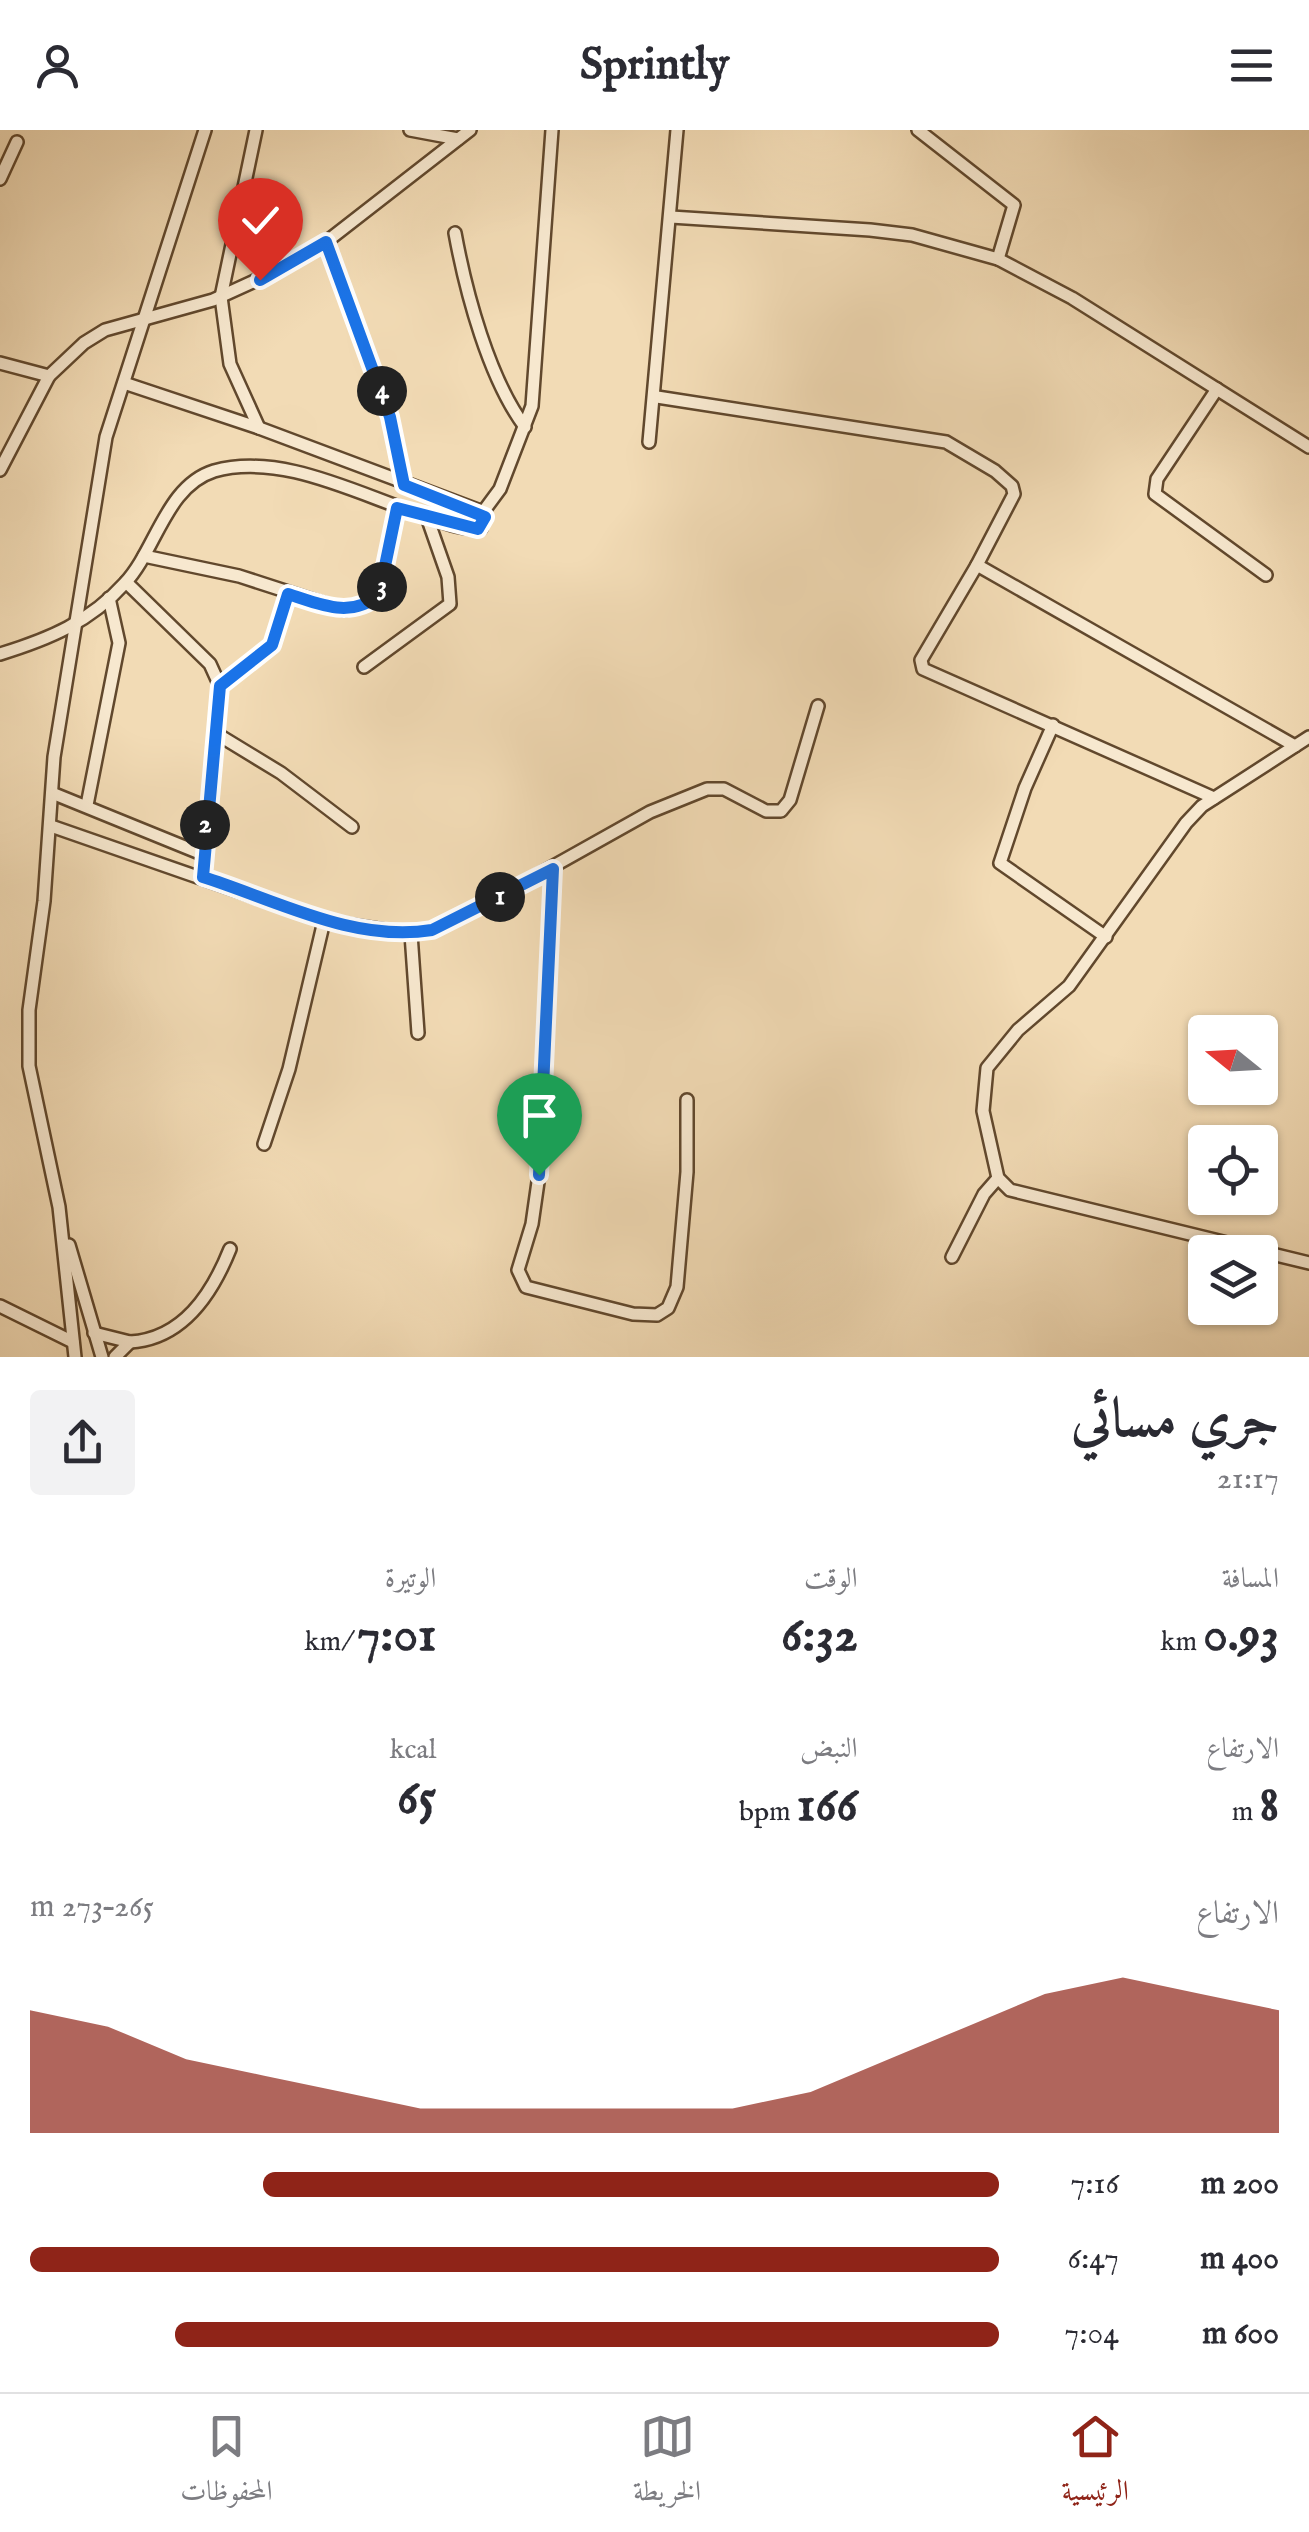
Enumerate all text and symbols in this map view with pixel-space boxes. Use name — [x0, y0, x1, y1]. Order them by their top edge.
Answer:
text: Sprintly — [580, 37, 729, 94]
icon: person — [30, 38, 85, 93]
icon: menu — [1224, 38, 1279, 93]
pin — [218, 178, 303, 281]
icon: check — [233, 193, 288, 248]
pin: 4 — [357, 366, 407, 416]
text: 4 — [375, 373, 389, 408]
pin: 3 — [357, 562, 407, 612]
text: 3 — [377, 569, 387, 604]
pin: 2 — [180, 800, 230, 850]
text: 2 — [198, 807, 212, 842]
pin: 1 — [475, 872, 525, 922]
text: 1 — [495, 879, 505, 914]
north arrow — [1188, 1015, 1278, 1105]
map controls — [1188, 1015, 1278, 1325]
pin — [497, 1073, 582, 1176]
icon: arrive — [512, 1088, 567, 1143]
button: locate — [1188, 1125, 1278, 1215]
button: layers — [1188, 1235, 1278, 1325]
text: جري مسائي — [1071, 1386, 1279, 1456]
button: share — [30, 1390, 135, 1495]
text: 21:17 — [1217, 1459, 1279, 1500]
text: الوتيرة — [385, 1562, 436, 1597]
text: الوقت — [804, 1562, 858, 1597]
text: المسافة — [1222, 1562, 1279, 1597]
text: 7:01 — [357, 1605, 436, 1668]
text: 6:32 — [781, 1605, 858, 1668]
text: 0.93 — [1203, 1605, 1279, 1668]
text: /km — [305, 1625, 357, 1660]
text: km — [1160, 1625, 1203, 1660]
text: النبض — [800, 1732, 858, 1767]
text: الارتفاع — [1206, 1732, 1279, 1767]
text: kcal — [390, 1733, 436, 1768]
text: 65 — [397, 1768, 436, 1831]
text: 166 — [797, 1775, 858, 1838]
text: 8 — [1259, 1775, 1279, 1838]
text: bpm — [739, 1795, 797, 1830]
text: m — [1232, 1795, 1259, 1830]
text: 265–273 m — [30, 1887, 154, 1928]
text: الارتفاع — [1196, 1894, 1279, 1935]
text: 7:16 — [1070, 2164, 1119, 2205]
text: 200 m — [1201, 2164, 1279, 2205]
text: 6:47 — [1067, 2239, 1119, 2280]
text: 400 m — [1200, 2239, 1279, 2280]
text: 7:04 — [1064, 2314, 1119, 2355]
text: 600 m — [1202, 2314, 1279, 2355]
tab: المحفوظات — [180, 2409, 273, 2518]
tab: الخريطة — [633, 2409, 701, 2518]
tab: الرئيسية — [1062, 2409, 1129, 2518]

